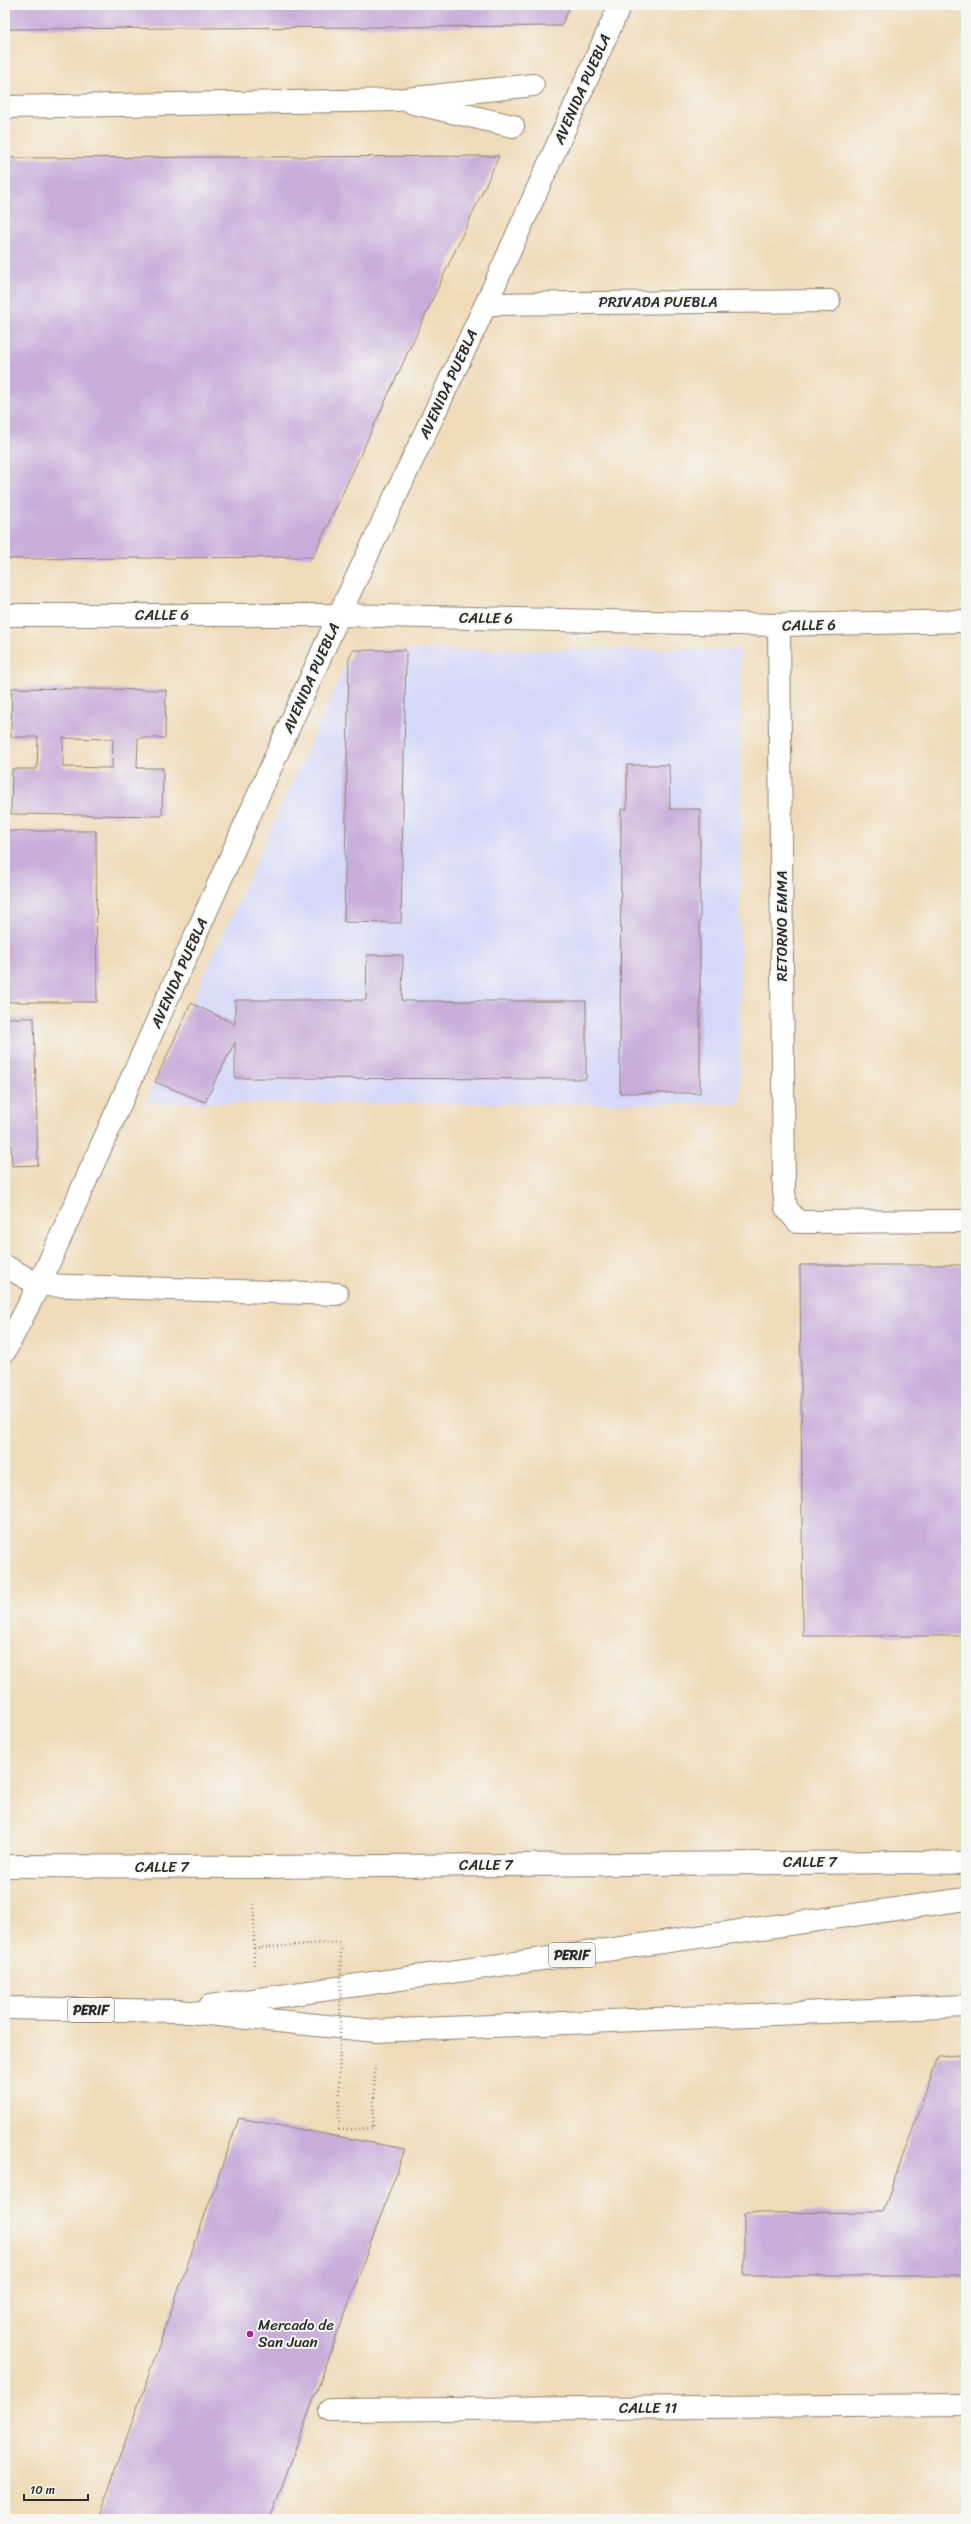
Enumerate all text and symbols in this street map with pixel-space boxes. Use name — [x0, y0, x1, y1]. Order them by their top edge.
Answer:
street label: AVENIDA PUEBLA — [546, 30, 618, 149]
street label: PRIVADA PUEBLA — [599, 289, 717, 315]
street label: AVENIDA PUEBLA — [411, 325, 485, 444]
street label: CALLE 6 — [135, 602, 189, 628]
street label: CALLE 6 — [459, 605, 513, 631]
street label: CALLE 6 — [782, 612, 836, 638]
street label: AVENIDA PUEBLA — [275, 619, 347, 738]
street label: RETORNO EMMA — [769, 870, 795, 982]
street label: AVENIDA PUEBLA — [143, 914, 215, 1033]
street label: CALLE 7 — [783, 1849, 838, 1875]
street label: CALLE 7 — [459, 1852, 514, 1878]
street label: CALLE 7 — [135, 1854, 190, 1880]
road number: PERIF — [549, 1943, 595, 1967]
road number: PERIF — [68, 1998, 114, 2022]
place label: Mercado de San Juan — [258, 2312, 334, 2355]
marker: Mercado de San Juan — [245, 2329, 255, 2339]
street label: CALLE 11 — [619, 2395, 677, 2421]
scale bar — [24, 2476, 88, 2502]
text: 10 m — [30, 2479, 55, 2501]

